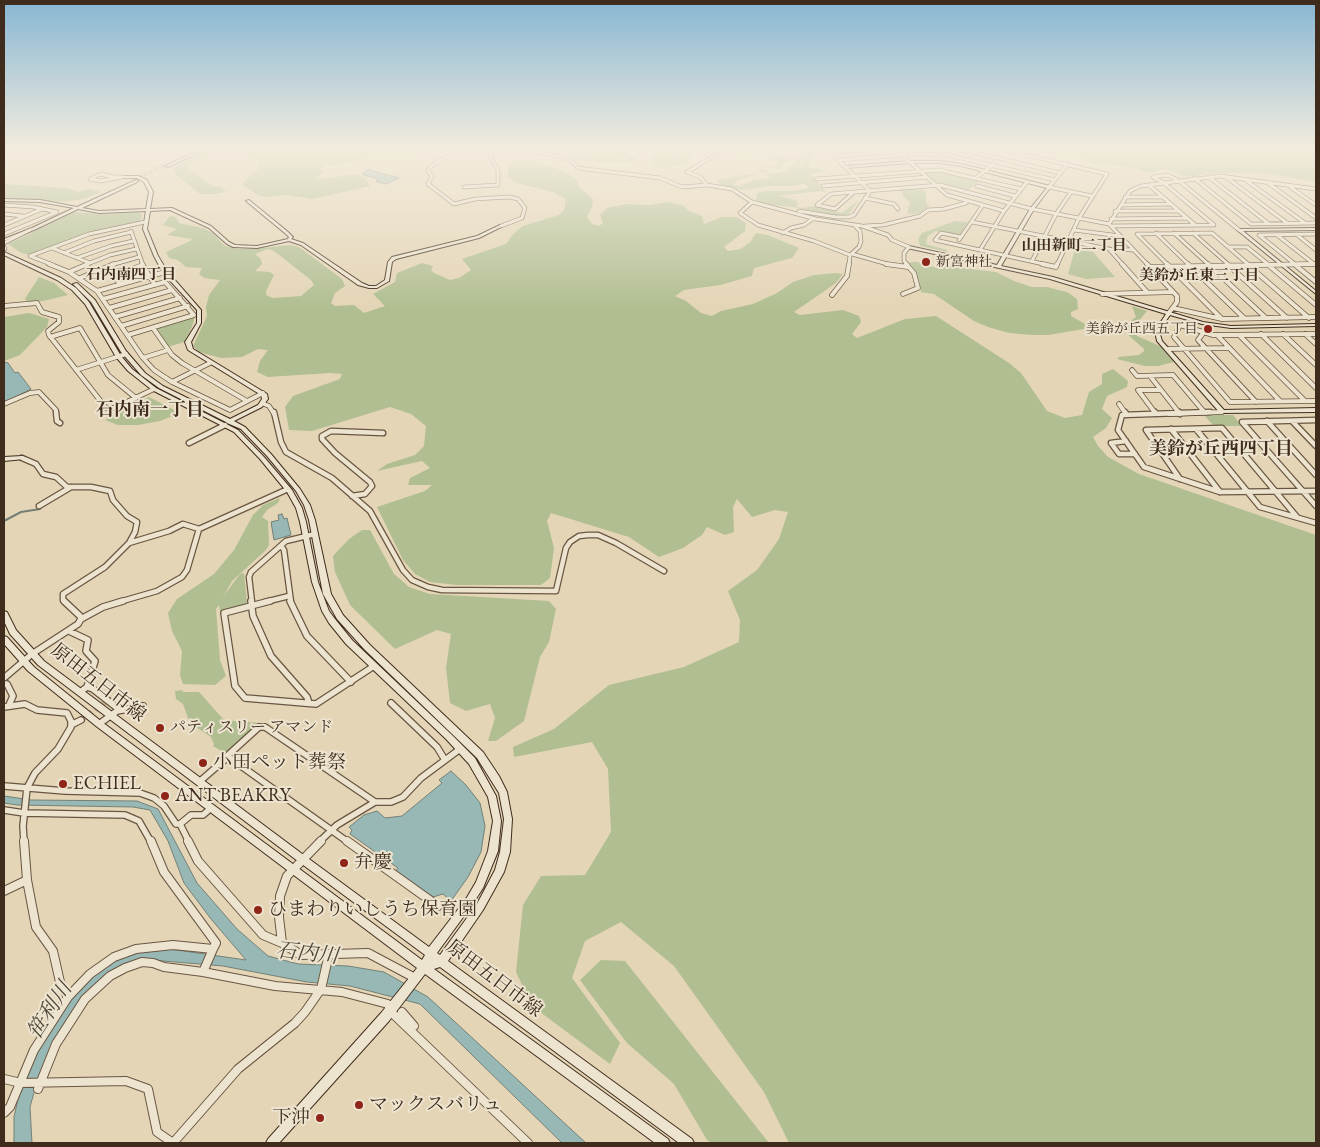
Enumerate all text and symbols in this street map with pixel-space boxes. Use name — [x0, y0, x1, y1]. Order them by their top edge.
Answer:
district label: 山田新町二丁目 — [1022, 237, 1126, 255]
place label: 新宮神社 — [936, 254, 992, 270]
marker: 新宮神社 — [920, 256, 932, 268]
district label: 石内南四丁目 — [86, 266, 176, 284]
district label: 美鈴が丘東三丁目 — [1139, 267, 1259, 285]
place label: 美鈴が丘西五丁目 — [1086, 321, 1198, 337]
marker: 美鈴が丘西五丁目 — [1202, 323, 1214, 335]
district label: 石内南一丁目 — [96, 399, 204, 421]
district label: 美鈴が丘西四丁目 — [1149, 438, 1293, 460]
street label: 原田五日市線 — [46, 639, 150, 727]
place label: パティスリー アマンド — [170, 718, 333, 738]
marker: パティスリー アマンド — [154, 722, 166, 734]
place label: 小田ペット葬祭 — [213, 752, 346, 774]
marker: 小田ペット葬祭 — [197, 757, 209, 769]
place label: ECHIEL — [73, 773, 141, 795]
marker: ECHIEL — [57, 778, 69, 790]
place label: ANT BEAKRY — [175, 785, 291, 807]
marker: ANT BEAKRY — [159, 790, 171, 802]
place label: 弁慶 — [354, 852, 392, 874]
marker: 弁慶 — [338, 857, 350, 869]
place label: ひまわりいしうち保育園 — [268, 899, 477, 921]
marker: ひまわりいしうち保育園 — [252, 904, 264, 916]
street label: 原田五日市線 — [442, 936, 546, 1022]
water label: 石内川 — [274, 938, 340, 970]
water label: 笹利川 — [22, 978, 78, 1044]
place label: マックスバリュ — [369, 1094, 502, 1116]
marker: マックスバリュ — [353, 1099, 365, 1111]
place label: 下沖 — [272, 1107, 310, 1129]
marker: 下沖 — [314, 1112, 326, 1124]

